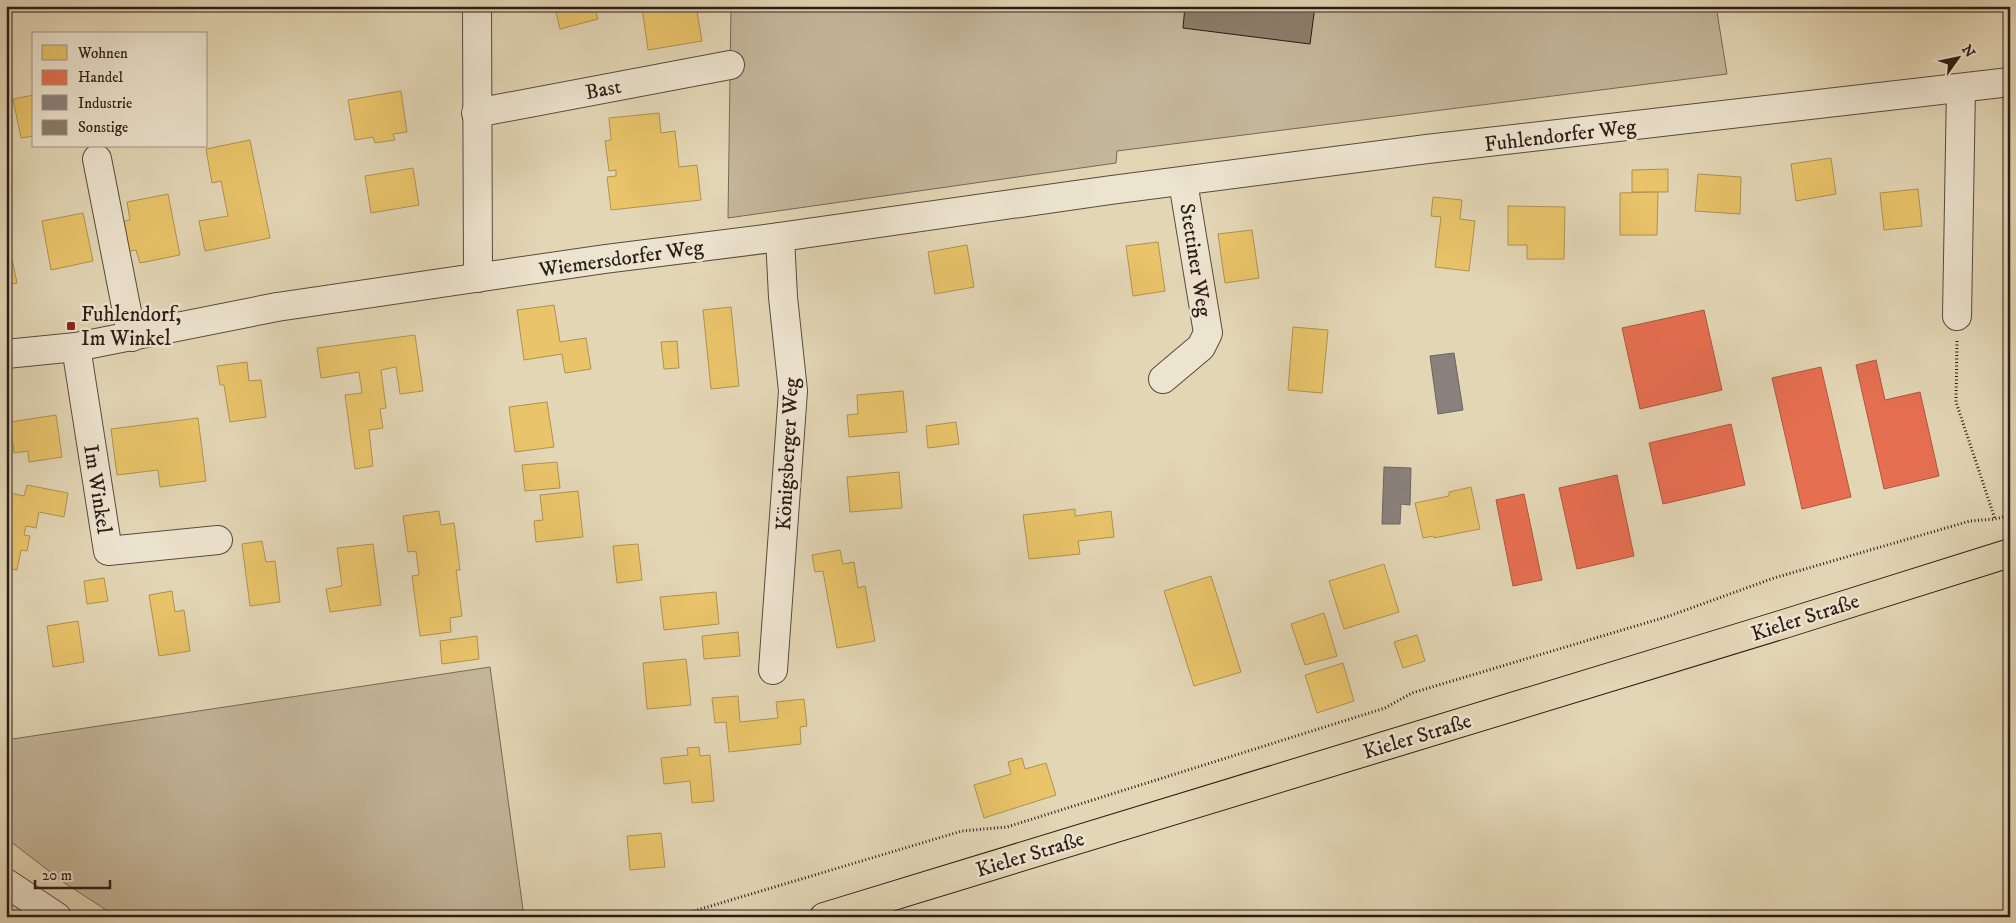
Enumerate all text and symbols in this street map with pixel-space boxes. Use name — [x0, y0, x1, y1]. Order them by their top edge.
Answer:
legend — [32, 32, 208, 148]
north arrow — [1934, 32, 1984, 82]
text: N — [1957, 42, 1979, 62]
text: Wohnen — [77, 44, 128, 63]
text: Handel — [78, 68, 123, 87]
street label: Bast — [583, 74, 624, 106]
text: Industrie — [78, 94, 132, 113]
street label: Fuhlendorfer Weg — [1483, 114, 1638, 158]
text: Sonstige — [78, 118, 128, 137]
street label: Stettiner Weg — [1173, 202, 1217, 319]
street label: Wiemersdorfer Weg — [536, 234, 706, 284]
place label: Fuhlendorf, Im Winkel — [81, 302, 181, 352]
marker: Fuhlendorf, Im Winkel — [65, 320, 77, 332]
street label: Königsberger Weg — [771, 376, 805, 531]
street label: Im Winkel — [77, 443, 117, 536]
street label: Kieler Straße — [1748, 588, 1863, 648]
street label: Kieler Straße — [1360, 708, 1475, 766]
street label: Kieler Straße — [973, 826, 1088, 884]
scale bar — [35, 858, 110, 890]
text: 20 m — [42, 866, 72, 885]

